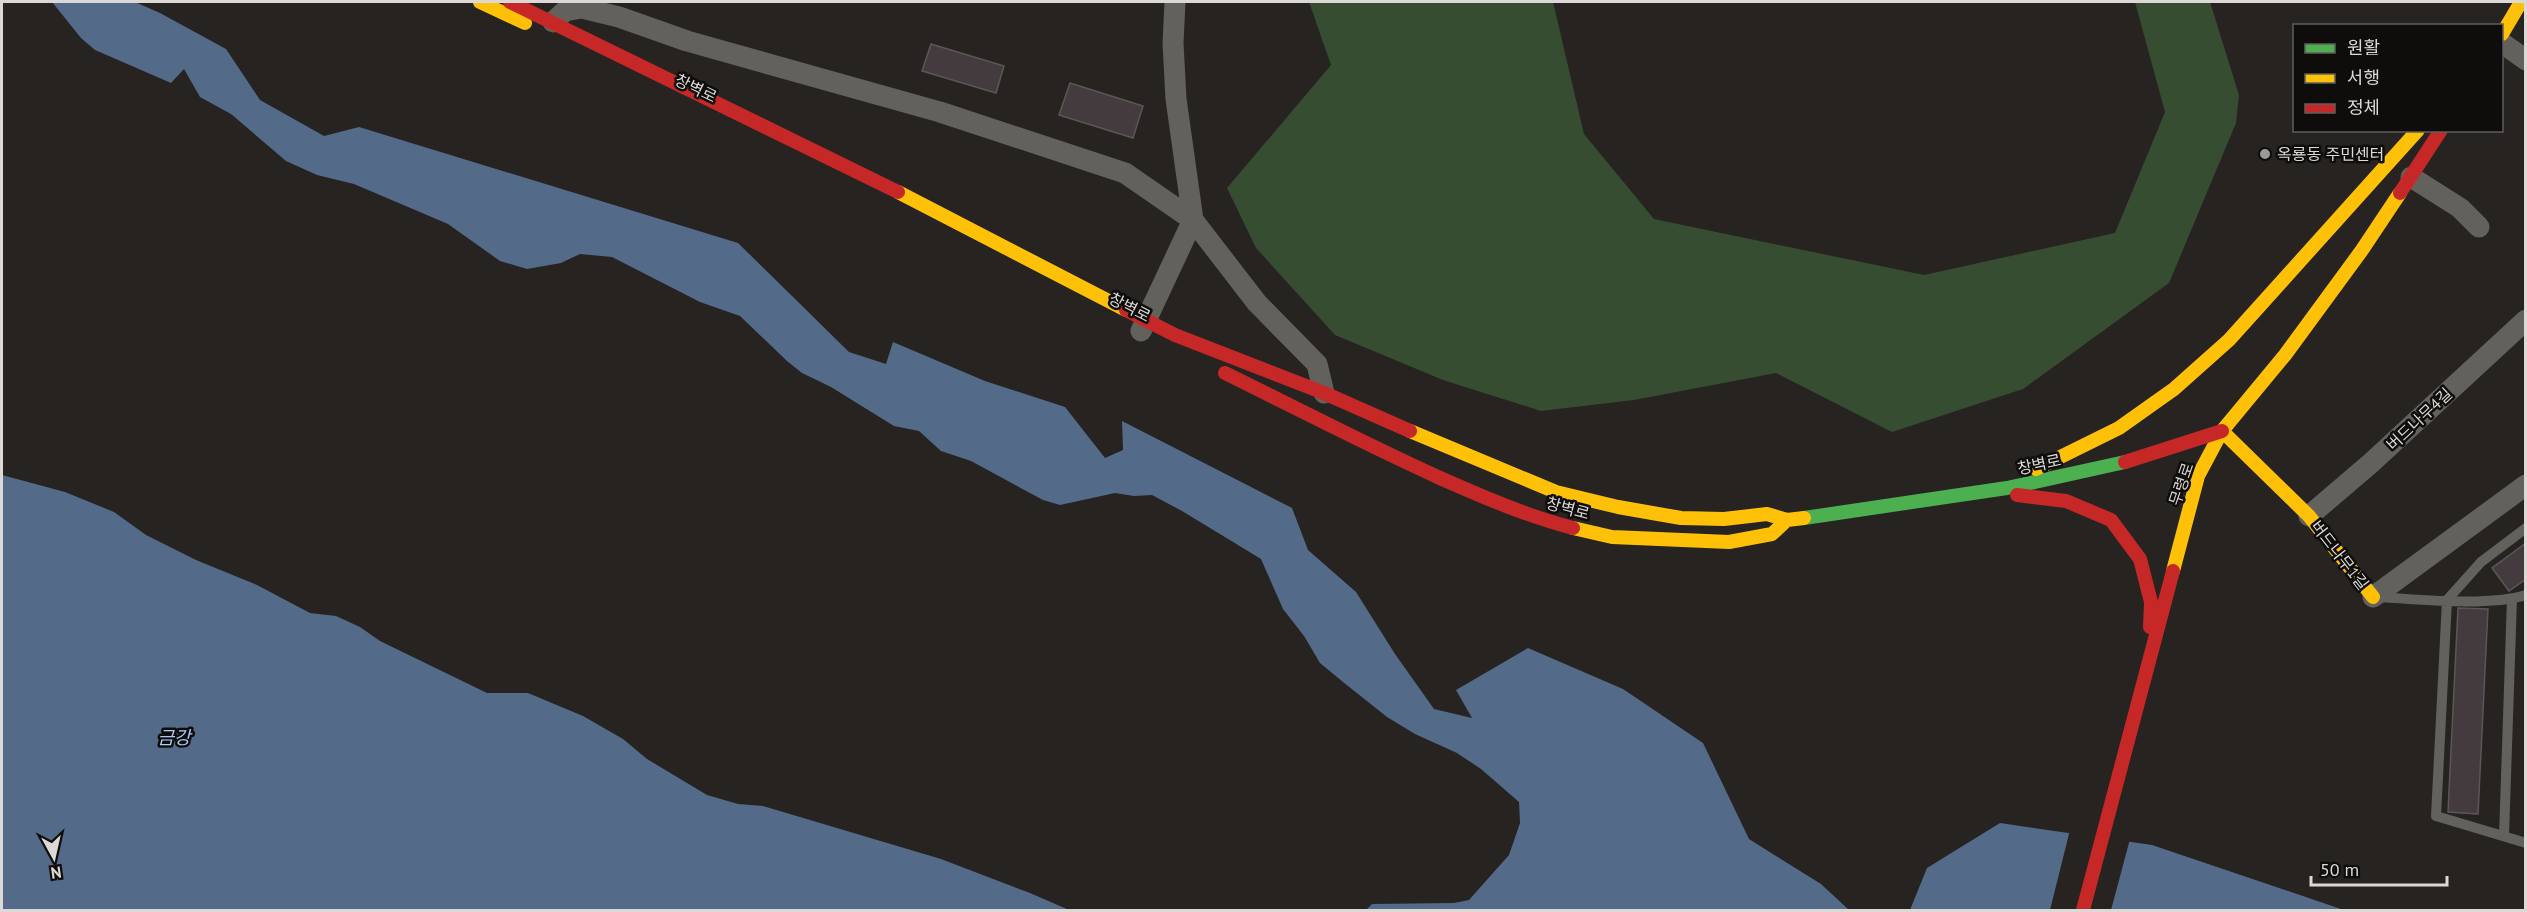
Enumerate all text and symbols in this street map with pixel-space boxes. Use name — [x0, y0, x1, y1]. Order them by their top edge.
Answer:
legend — [2293, 24, 2503, 132]
text: 원활 — [2347, 36, 2380, 59]
text: 서행 — [2347, 66, 2380, 89]
street label: 창벽로 — [672, 69, 720, 107]
text: 정체 — [2347, 96, 2380, 119]
place label: 옥룡동 주민센터 — [2277, 144, 2384, 164]
marker: 옥룡동 주민센터 — [2258, 147, 2272, 161]
street label: 창벽로 — [1106, 288, 1154, 326]
street label: 버드나무4길 — [2382, 384, 2456, 454]
street label: 창벽로 — [2015, 450, 2063, 478]
street label: 무령로 — [2164, 460, 2198, 508]
street label: 창벽로 — [1544, 493, 1592, 523]
street label: 버드나무1길 — [2307, 516, 2373, 594]
water label: 금강 — [157, 726, 193, 749]
north arrow — [24, 828, 84, 888]
scale bar — [2311, 849, 2448, 887]
text: 50 m — [2320, 858, 2359, 881]
text: N — [49, 862, 63, 883]

